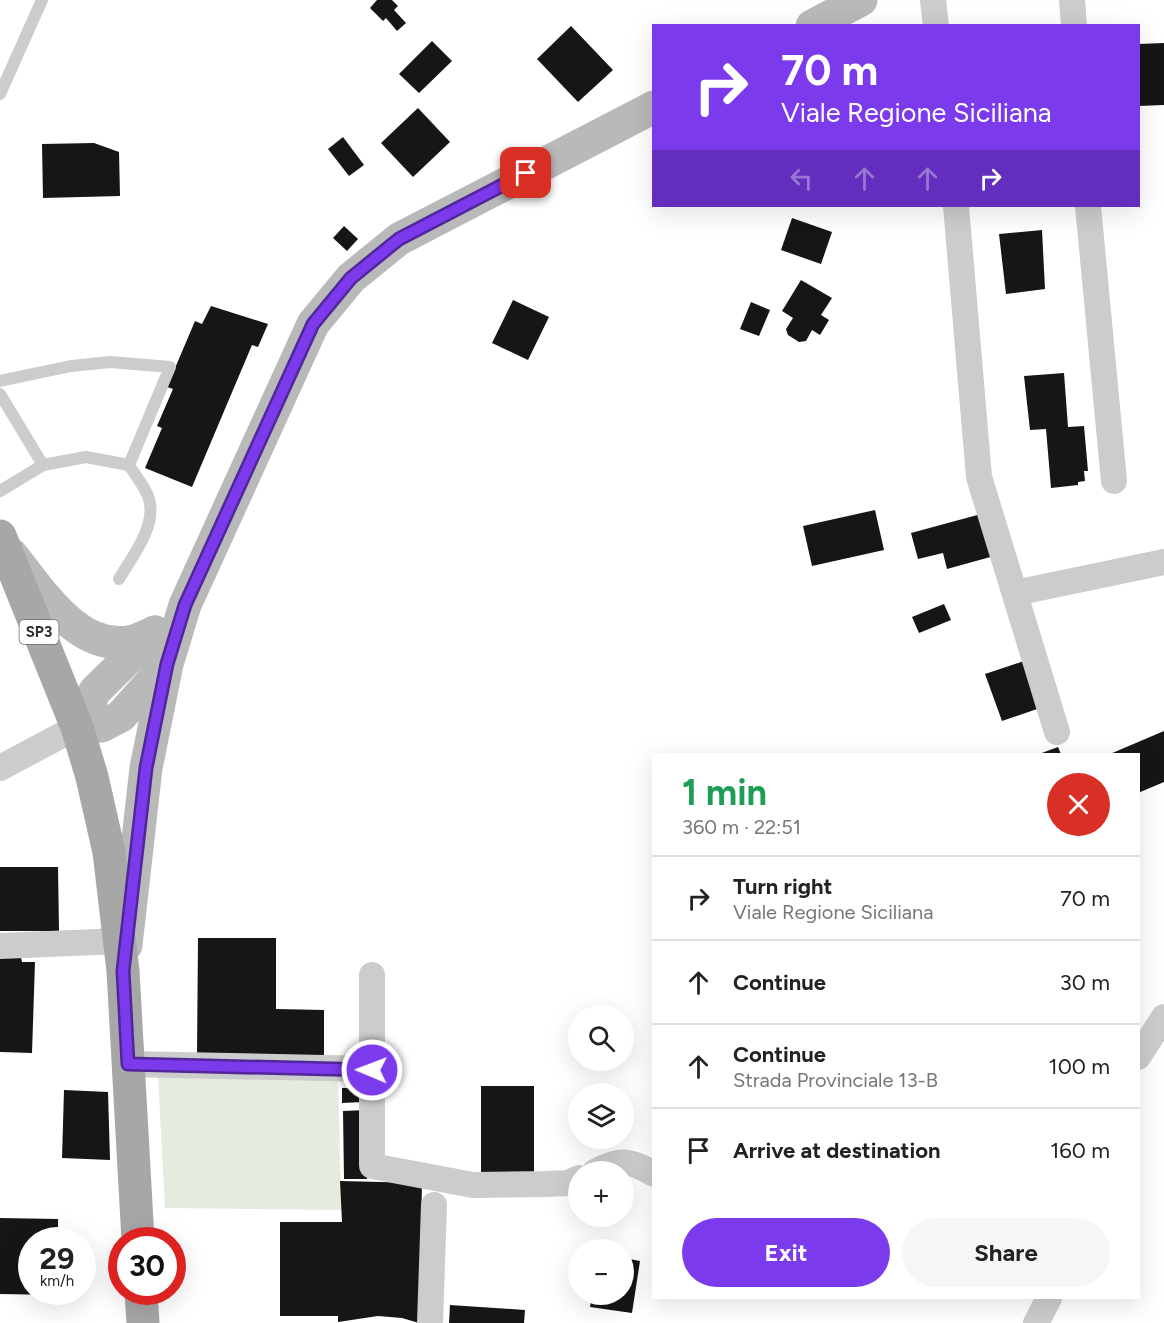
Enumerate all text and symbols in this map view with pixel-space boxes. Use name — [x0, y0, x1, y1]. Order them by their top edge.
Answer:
text: 70 m — [781, 45, 878, 96]
icon: right — [682, 48, 760, 126]
text: Viale Regione Siciliana — [781, 96, 1052, 129]
pin — [500, 147, 551, 198]
icon: arrive — [509, 156, 542, 189]
icon: left — [785, 162, 818, 195]
icon: ahead — [848, 162, 881, 195]
icon: ahead — [911, 162, 944, 195]
icon: right — [974, 162, 1007, 195]
road number: SP3 — [20, 620, 58, 644]
text: 1 min — [682, 771, 767, 814]
button: close — [1047, 773, 1110, 836]
text: 360 m · 22:51 — [682, 815, 801, 839]
text: Turn right — [733, 873, 832, 900]
icon: right — [682, 882, 715, 915]
text: 70 m — [1060, 885, 1110, 912]
text: Viale Regione Siciliana — [733, 900, 933, 924]
icon: ahead — [682, 966, 715, 999]
text: Continue — [733, 969, 826, 996]
text: 30 m — [1060, 969, 1110, 996]
map controls — [568, 1005, 634, 1305]
button: search — [568, 1005, 634, 1071]
position arrow — [340, 1038, 404, 1102]
text: Continue — [733, 1041, 826, 1068]
icon: ahead — [682, 1050, 715, 1083]
text: 100 m — [1049, 1053, 1110, 1080]
text: Strada Provinciale 13-B — [733, 1068, 938, 1092]
button: layers — [568, 1083, 634, 1149]
icon: arrive — [682, 1134, 715, 1167]
text: Arrive at destination — [733, 1137, 941, 1164]
text: 160 m — [1050, 1137, 1110, 1164]
button: + — [568, 1161, 634, 1227]
button: Exit — [682, 1218, 890, 1287]
button: Share — [902, 1218, 1110, 1287]
speed limit sign: 30 — [108, 1227, 186, 1305]
button: − — [568, 1239, 634, 1305]
text: 29 — [40, 1240, 74, 1277]
text: km/h — [40, 1272, 74, 1290]

